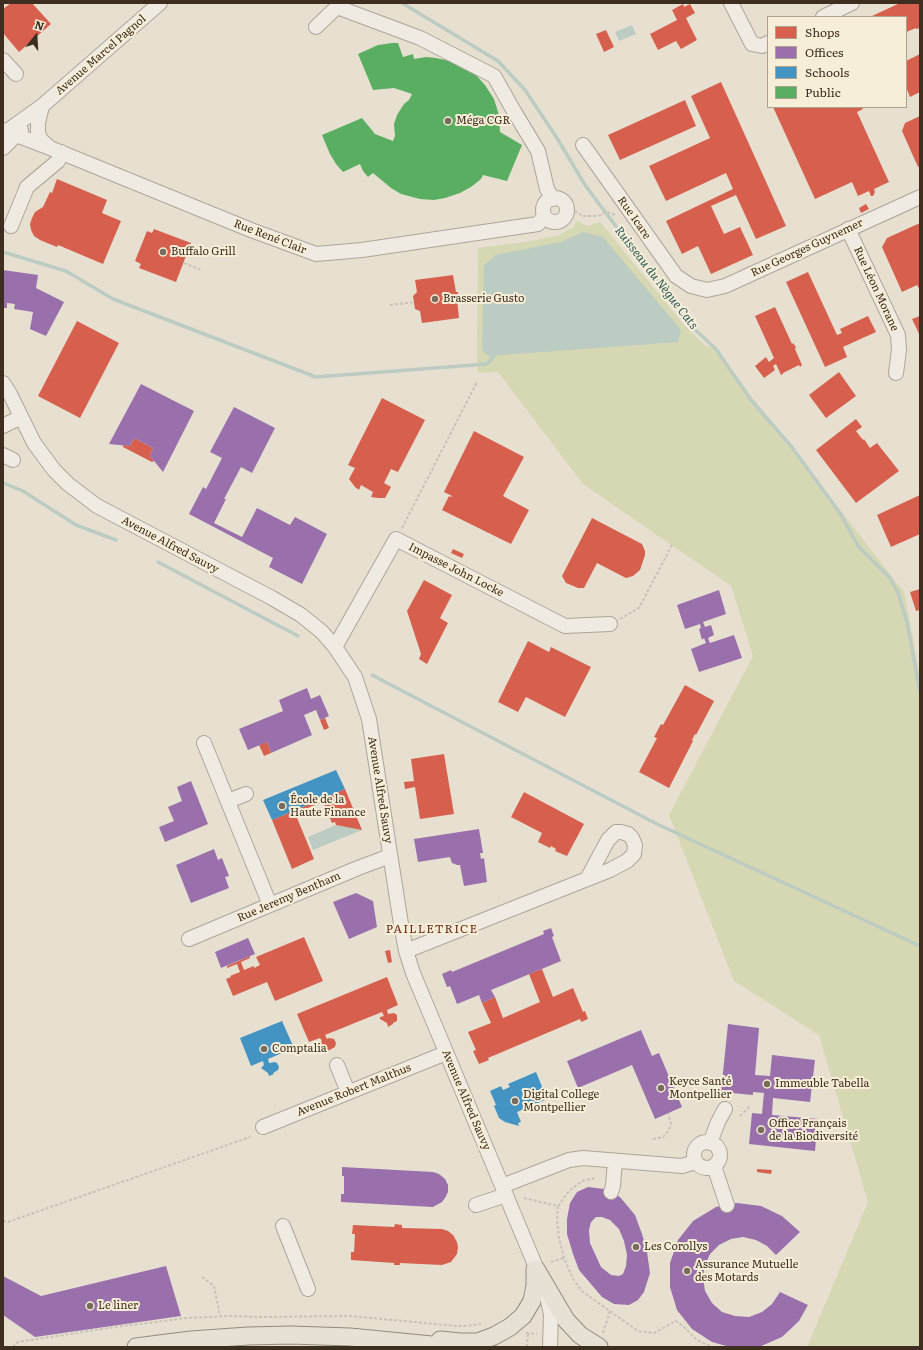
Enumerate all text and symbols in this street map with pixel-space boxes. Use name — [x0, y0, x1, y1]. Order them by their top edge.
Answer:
street label: Avenue Marcel Pagnol — [53, 12, 149, 98]
north arrow — [16, 16, 56, 56]
text: N — [33, 16, 47, 34]
legend — [767, 16, 907, 108]
text: Shops — [805, 23, 840, 41]
text: Offices — [805, 43, 843, 61]
text: Schools — [805, 63, 849, 81]
text: Public — [805, 83, 841, 101]
place label: Méga CGR — [456, 114, 510, 128]
marker: Méga CGR — [443, 116, 453, 126]
street label: Rue Icare — [615, 194, 653, 242]
street label: Rue Georges Guynemer — [749, 216, 865, 280]
street label: Rue René Clair — [232, 217, 308, 257]
water label: Ruisseau du Nègue Cats — [611, 224, 701, 332]
place label: Buffalo Grill — [171, 245, 236, 259]
street label: Rue Léon Morane — [851, 245, 901, 333]
marker: Buffalo Grill — [158, 247, 168, 257]
place label: Brasserie Gusto — [443, 292, 525, 306]
marker: Brasserie Gusto — [430, 294, 440, 304]
street label: Avenue Alfred Sauvy — [119, 514, 221, 576]
street label: Impasse John Locke — [406, 540, 506, 600]
street label: Avenue Alfred Sauvy — [365, 736, 395, 844]
place label: École de la Haute Finance — [290, 793, 366, 819]
marker: École de la Haute Finance — [277, 801, 287, 811]
street label: Rue Jeremy Bentham — [235, 869, 343, 925]
district label: PAILLETRICE — [386, 922, 478, 936]
place label: Comptalia — [272, 1042, 327, 1056]
marker: Comptalia — [259, 1044, 269, 1054]
street label: Avenue Alfred Sauvy — [439, 1048, 493, 1152]
street label: Avenue Robert Malthus — [295, 1061, 413, 1119]
place label: Keyce Santé Montpellier — [669, 1075, 731, 1101]
place label: Immeuble Tabella — [775, 1077, 870, 1091]
marker: Immeuble Tabella — [762, 1079, 772, 1089]
marker: Keyce Santé Montpellier — [656, 1083, 666, 1093]
place label: Digital College Montpellier — [523, 1088, 599, 1114]
marker: Digital College Montpellier — [510, 1096, 520, 1106]
place label: Office Français de la Biodiversité — [769, 1117, 858, 1143]
marker: Office Français de la Biodiversité — [756, 1125, 766, 1135]
place label: Les Corollys — [644, 1240, 707, 1254]
marker: Les Corollys — [631, 1242, 641, 1252]
place label: Assurance Mutuelle des Motards — [695, 1258, 798, 1284]
marker: Assurance Mutuelle des Motards — [682, 1266, 692, 1276]
place label: Le liner — [98, 1299, 138, 1313]
marker: Le liner — [85, 1301, 95, 1311]

